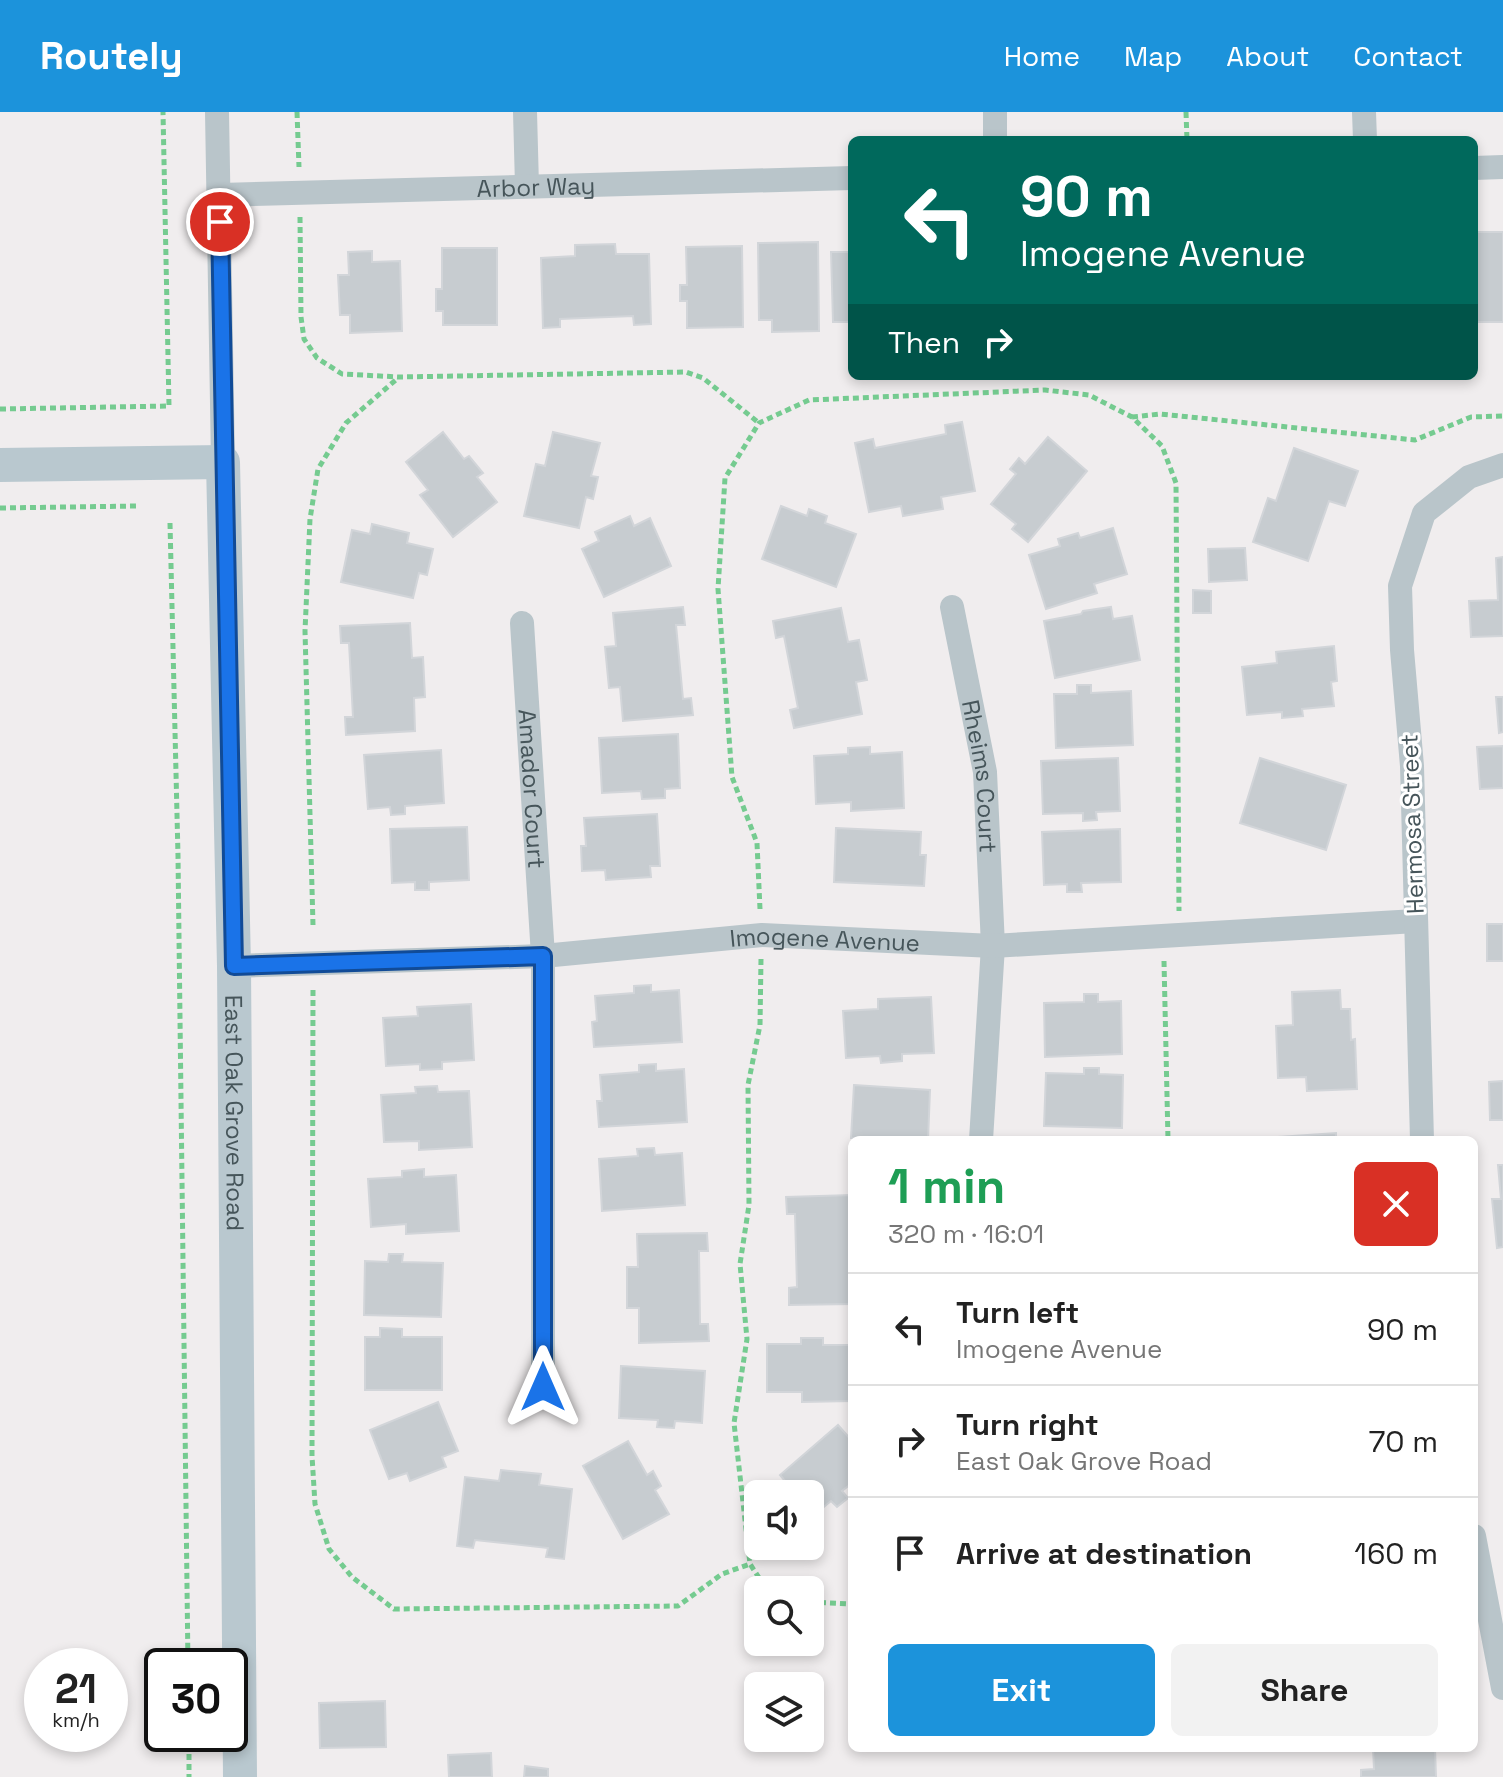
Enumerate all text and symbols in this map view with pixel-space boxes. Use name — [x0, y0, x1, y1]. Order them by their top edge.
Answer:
text: Routely — [40, 32, 183, 80]
text: Home — [1004, 38, 1080, 74]
text: Map — [1124, 38, 1182, 74]
text: About — [1226, 38, 1309, 74]
text: Contact — [1353, 38, 1463, 74]
text: 90 m — [1020, 161, 1153, 232]
icon: left — [888, 168, 992, 272]
street label: Arbor Way — [476, 169, 596, 204]
pin — [186, 188, 254, 256]
icon: arrive — [198, 200, 242, 244]
text: Imogene Avenue — [1020, 231, 1306, 277]
icon: right — [976, 320, 1020, 364]
text: Then — [888, 323, 960, 362]
street label: Rheims Court — [955, 697, 1004, 854]
street label: Amador Court — [512, 708, 553, 869]
street label: Hermosa Street — [1393, 733, 1431, 915]
street label: Imogene Avenue — [728, 919, 921, 958]
street label: East Oak Grove Road — [219, 995, 251, 1231]
text: 1 min — [888, 1156, 1005, 1217]
button: close — [1354, 1162, 1438, 1246]
text: 320 m · 16:01 — [888, 1217, 1044, 1251]
text: Turn left — [956, 1293, 1079, 1332]
icon: left — [888, 1307, 932, 1351]
text: 90 m — [1367, 1310, 1438, 1349]
text: Imogene Avenue — [956, 1332, 1162, 1366]
position arrow — [501, 1345, 585, 1429]
text: Turn right — [956, 1405, 1099, 1444]
icon: right — [888, 1419, 932, 1463]
text: 70 m — [1369, 1422, 1438, 1461]
text: East Oak Grove Road — [956, 1444, 1212, 1478]
map controls — [744, 1480, 824, 1752]
button: sound — [744, 1480, 824, 1560]
icon: arrive — [888, 1531, 932, 1575]
text: Arrive at destination — [956, 1534, 1252, 1573]
text: 160 m — [1354, 1534, 1438, 1573]
button: search — [744, 1576, 824, 1656]
button: Exit — [888, 1644, 1155, 1736]
button: Share — [1171, 1644, 1438, 1736]
speed limit sign: 30 — [144, 1648, 248, 1752]
text: 21 — [55, 1664, 97, 1715]
button: layers — [744, 1672, 824, 1752]
text: km/h — [52, 1707, 100, 1733]

